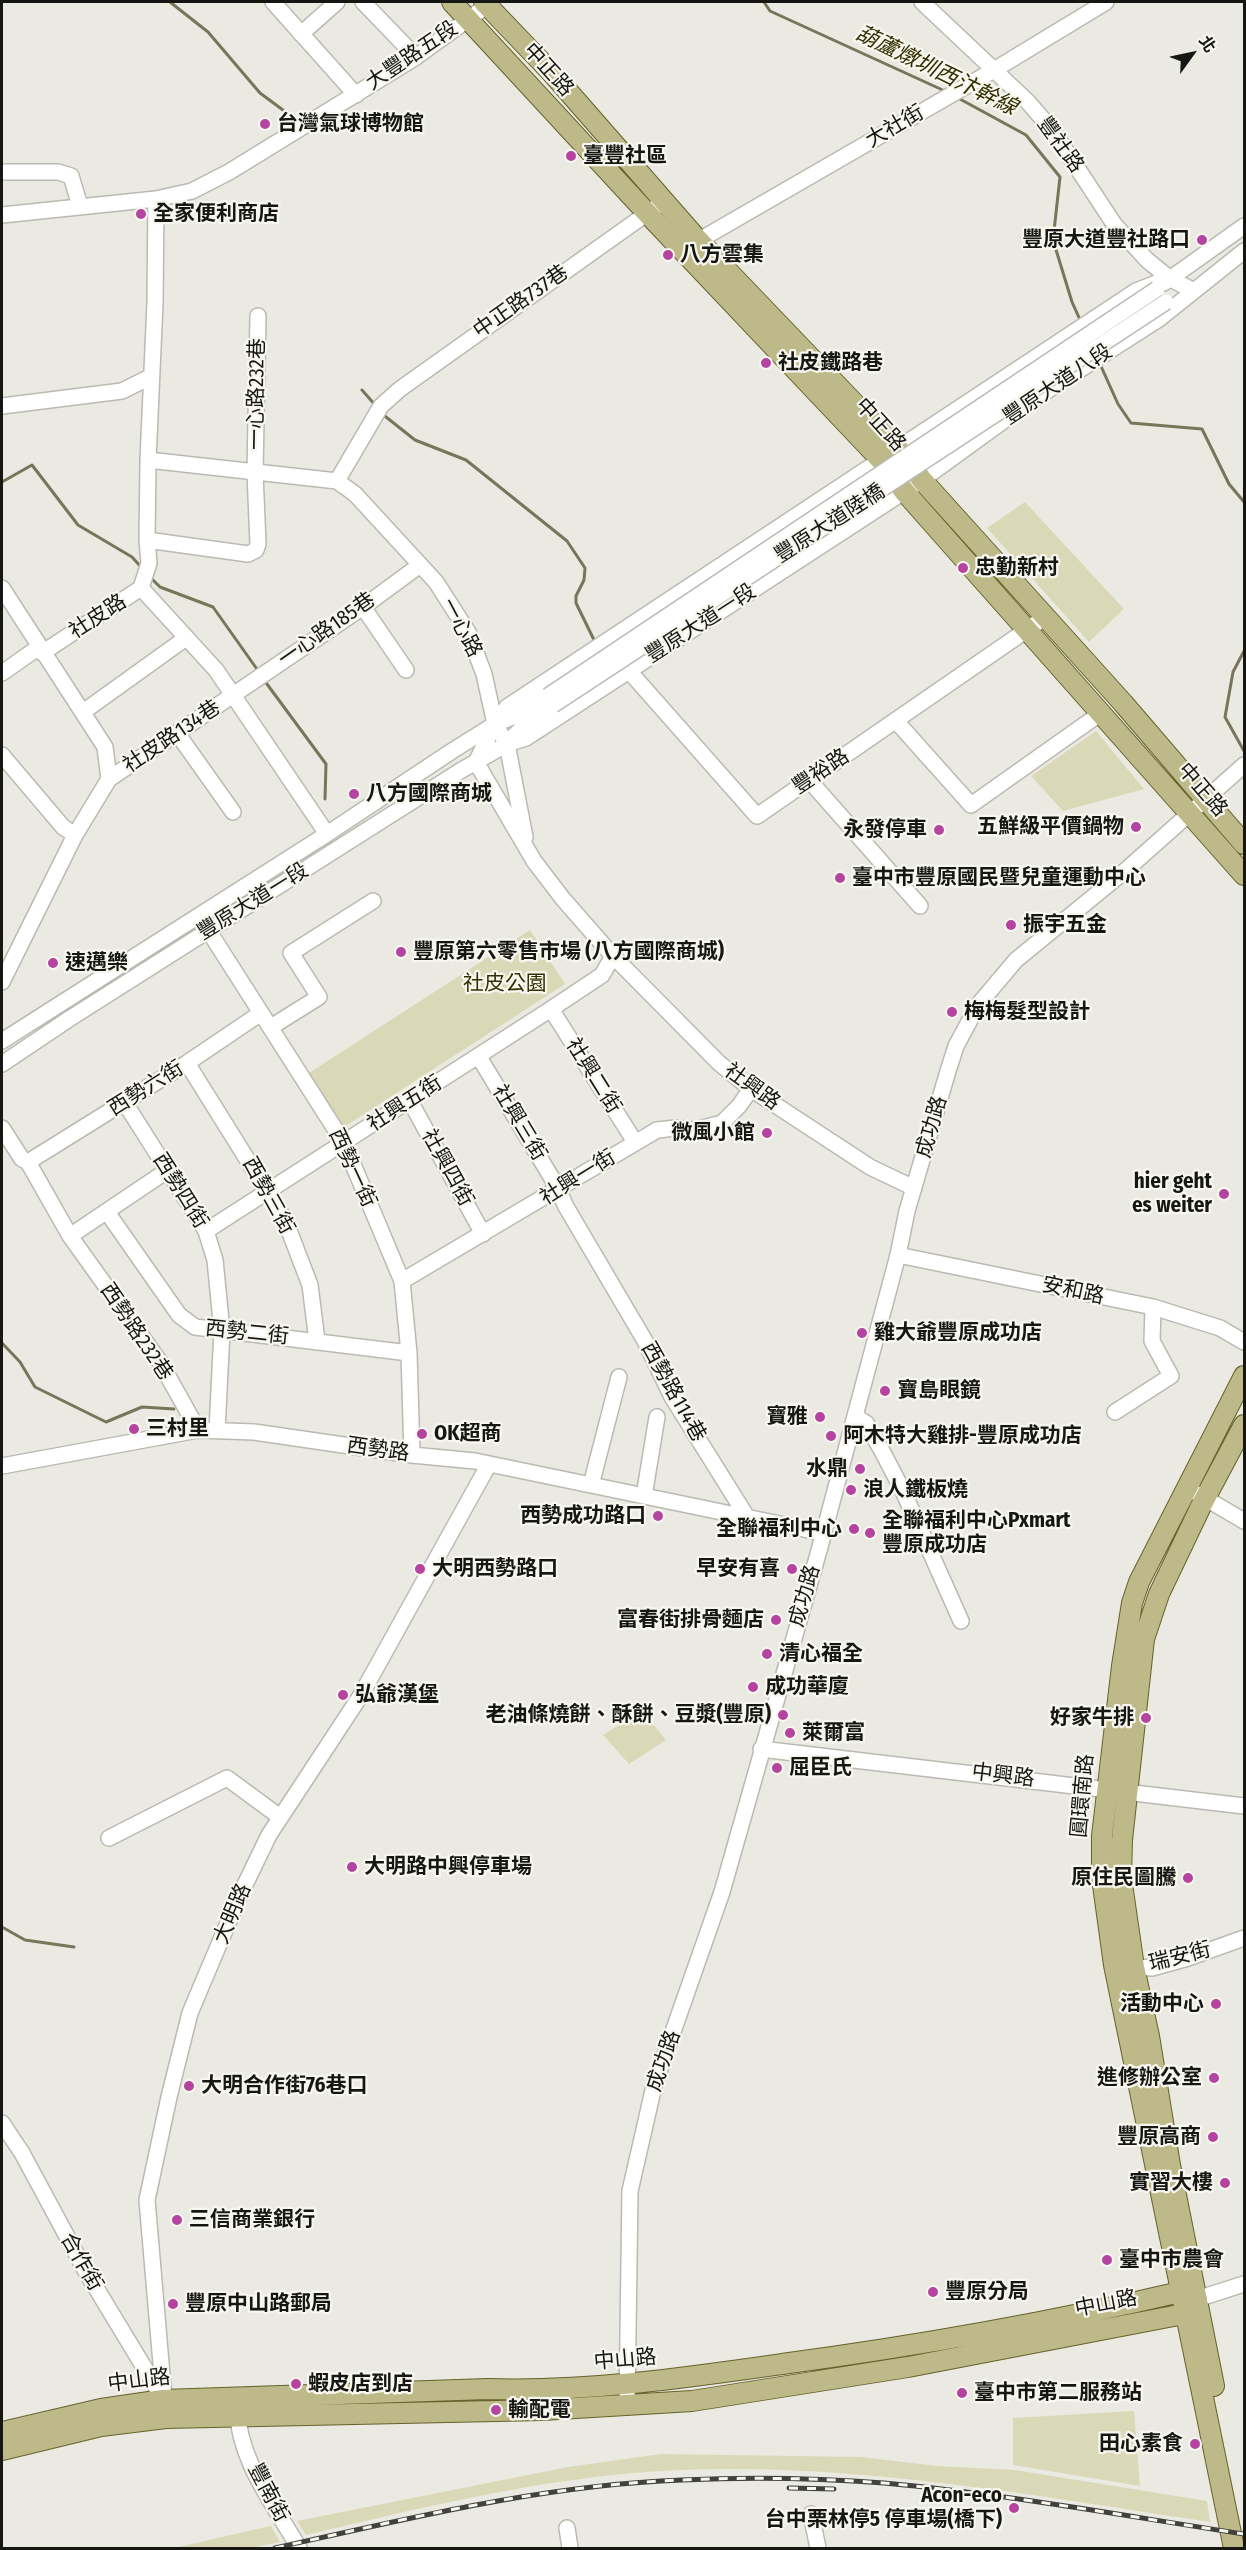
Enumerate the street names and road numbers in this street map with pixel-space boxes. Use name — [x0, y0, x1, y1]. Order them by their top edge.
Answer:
street label: 大豐路五段 — [361, 16, 463, 96]
street label: 中正路 — [518, 38, 578, 102]
street label: 大社街 — [861, 100, 929, 154]
street label: 豐社路 — [1031, 112, 1089, 178]
street label: 中正路737巷 — [469, 260, 573, 344]
street label: 一心路232巷 — [243, 338, 271, 450]
street label: 豐原大道八段 — [999, 339, 1117, 431]
street label: 中正路 — [850, 393, 910, 457]
street label: 豐原大道陸橋 — [770, 479, 890, 569]
street label: 豐原大道一段 — [641, 579, 761, 669]
street label: 一心路185巷 — [274, 587, 380, 673]
street label: 社皮路 — [65, 589, 131, 645]
street label: 一心路 — [435, 594, 487, 662]
street label: 社皮路134巷 — [119, 695, 225, 779]
street label: 豐裕路 — [788, 744, 854, 800]
street label: 中正路 — [1172, 758, 1232, 822]
street label: 豐原大道一段 — [193, 858, 313, 946]
street label: 社興二街 — [560, 1034, 626, 1118]
street label: 西勢六街 — [104, 1056, 188, 1122]
street label: 社興路 — [719, 1058, 785, 1116]
street label: 社興五街 — [363, 1071, 447, 1137]
street label: 社興三街 — [487, 1081, 551, 1165]
street label: 成功路 — [911, 1093, 953, 1161]
street label: 西勢一街 — [323, 1125, 381, 1211]
street label: 社興四街 — [416, 1125, 478, 1211]
street label: 社興一街 — [536, 1145, 620, 1211]
street label: 西勢四街 — [147, 1149, 213, 1233]
street label: 西勢三街 — [237, 1153, 299, 1239]
street label: 安和路 — [1040, 1272, 1106, 1310]
street label: 西勢路232巷 — [94, 1279, 178, 1385]
street label: 西勢二街 — [204, 1316, 290, 1350]
street label: 西勢路114巷 — [635, 1338, 711, 1446]
street label: 西勢路 — [345, 1433, 411, 1467]
street label: 成功路 — [784, 1562, 826, 1630]
street label: 圓環南路 — [1067, 1753, 1099, 1839]
street label: 中興路 — [970, 1760, 1036, 1792]
street label: 大明路 — [209, 1880, 257, 1948]
street label: 瑞安街 — [1146, 1937, 1214, 1977]
street label: 成功路 — [642, 2027, 686, 2095]
street label: 合作街 — [54, 2228, 108, 2296]
street label: 中山路 — [1073, 2286, 1139, 2322]
street label: 中山路 — [593, 2345, 657, 2375]
street label: 中山路 — [106, 2365, 172, 2397]
street label: 豐南街 — [242, 2459, 294, 2527]

